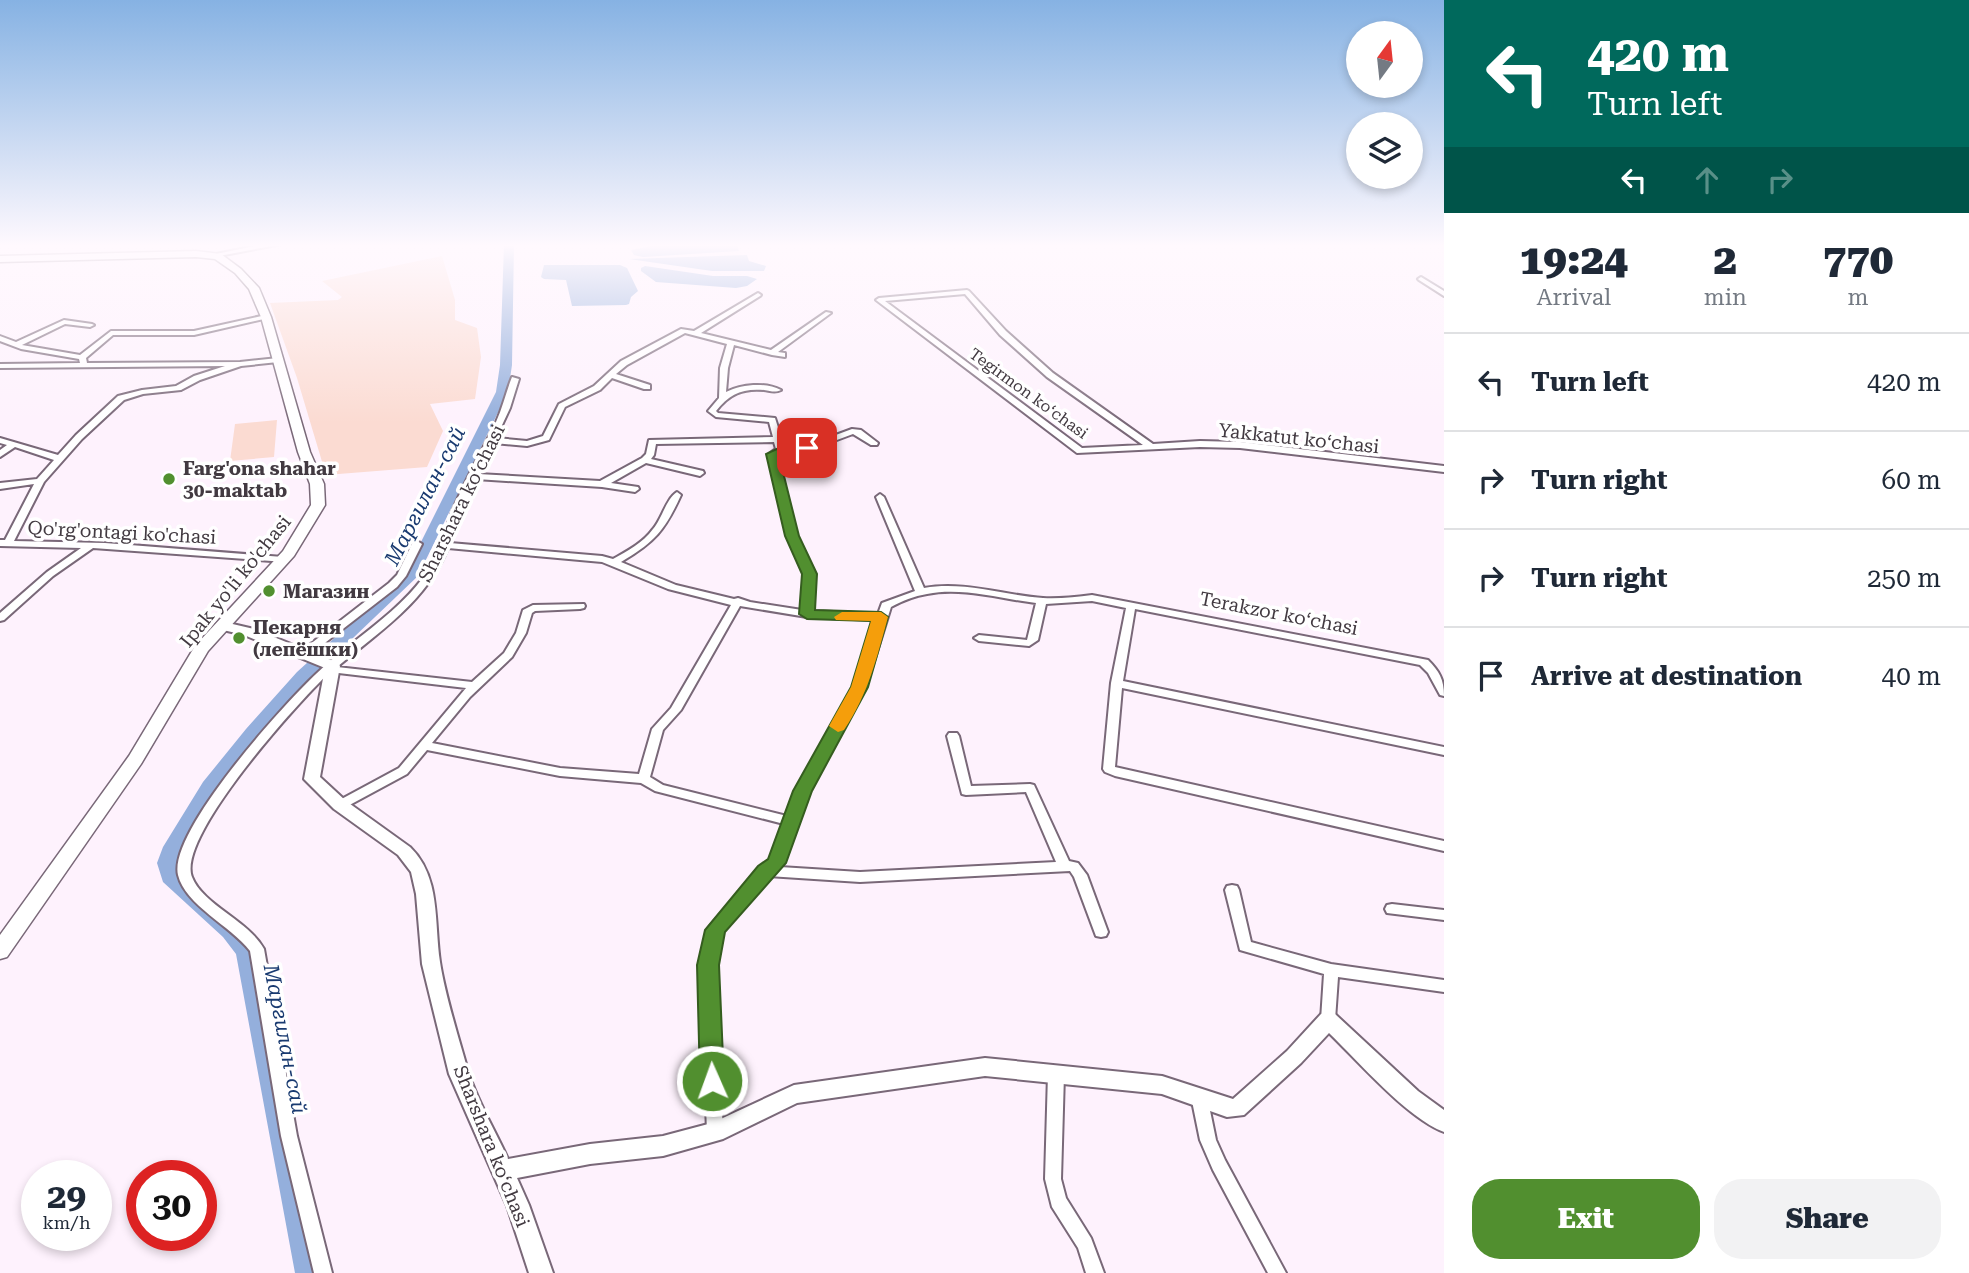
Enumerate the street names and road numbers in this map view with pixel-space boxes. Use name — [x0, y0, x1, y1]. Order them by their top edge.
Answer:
street label: Tegirmon koʻchasi — [966, 344, 1092, 443]
street label: Yakkatut koʻchasi — [1217, 419, 1381, 458]
street label: Sharshara koʻchasi — [413, 421, 510, 586]
street label: Ipak yo'li ko'chasi — [175, 511, 296, 652]
street label: Qo'rg'ontagi ko'chasi — [27, 516, 217, 549]
street label: Terakzor koʻchasi — [1198, 587, 1360, 640]
street label: Sharshara koʻchasi — [449, 1062, 534, 1230]

